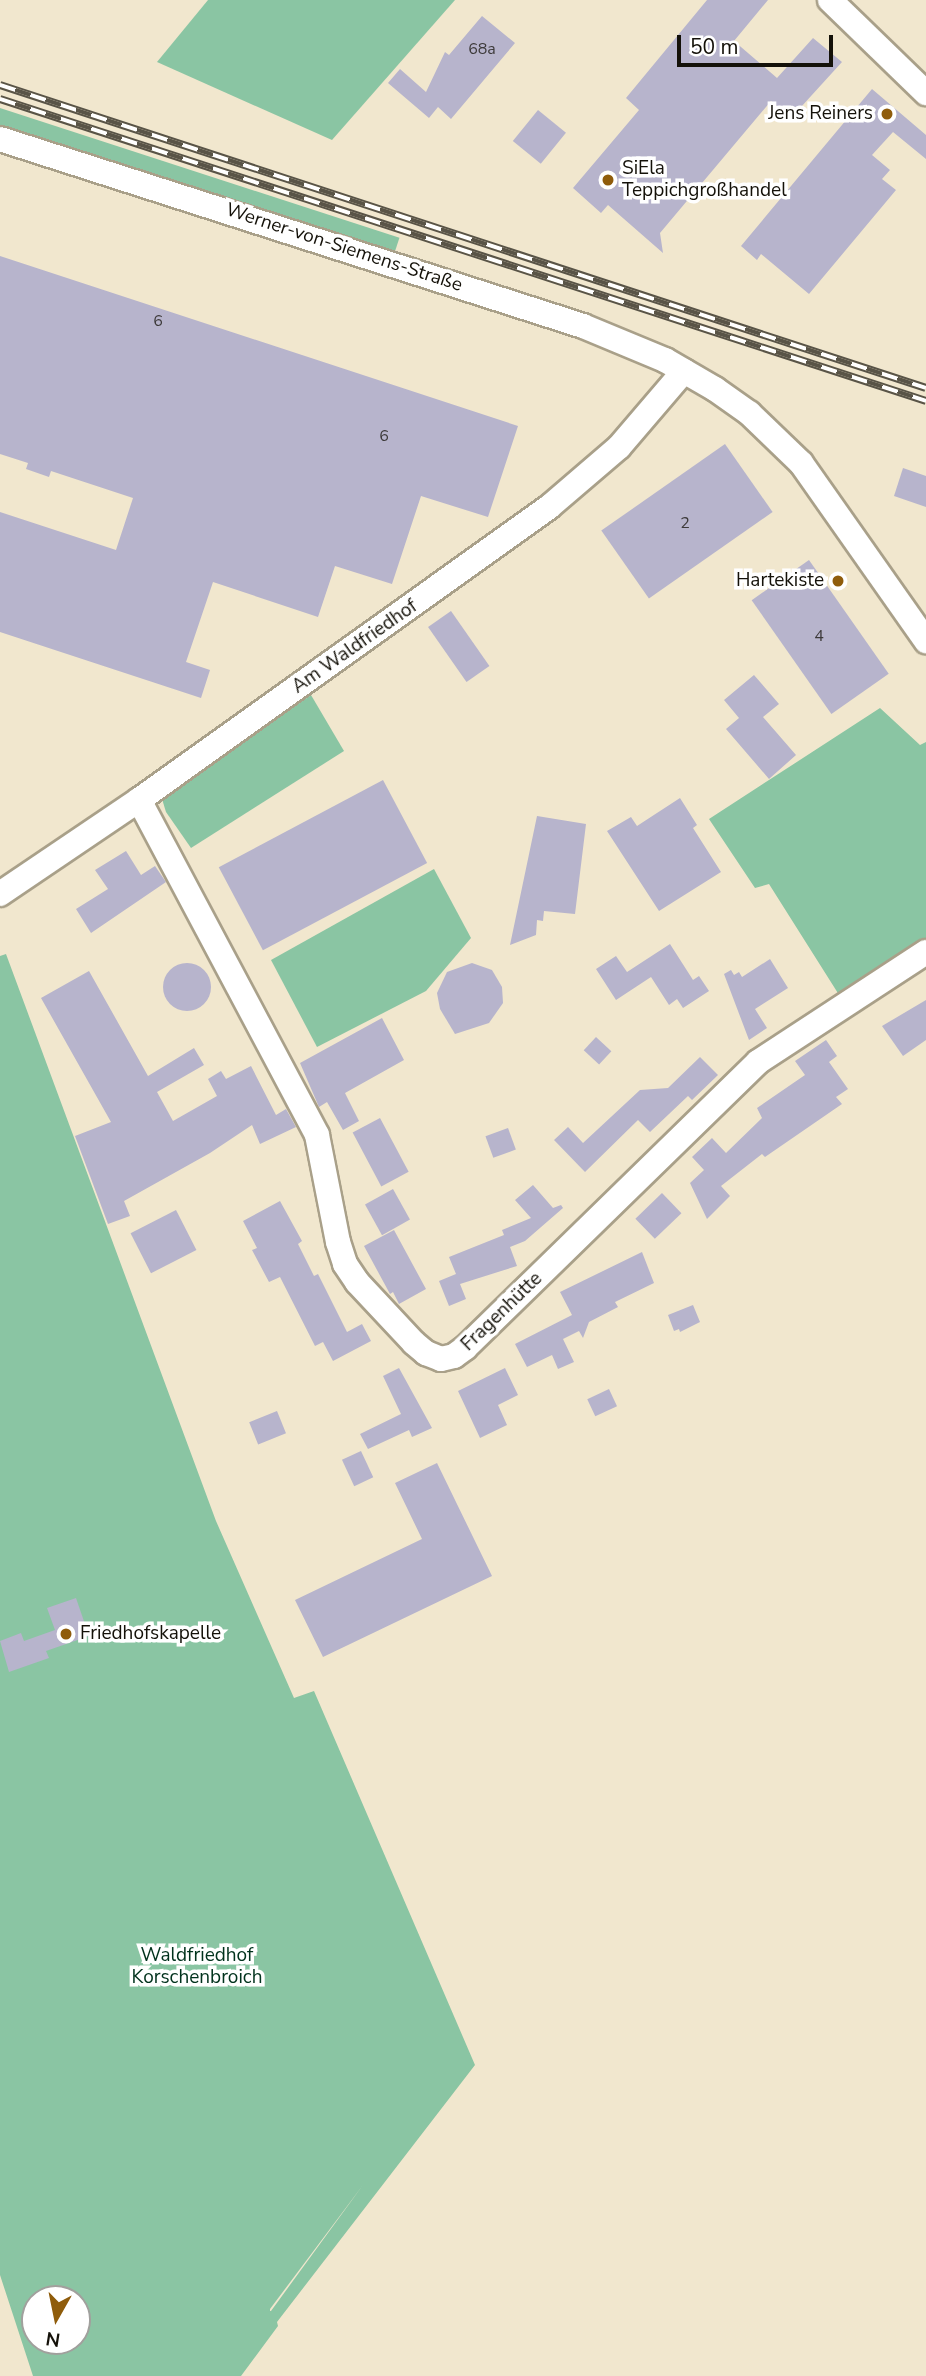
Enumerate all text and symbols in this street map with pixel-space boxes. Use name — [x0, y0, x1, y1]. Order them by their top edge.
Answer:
scale bar — [681, 21, 837, 65]
text: 50 m — [690, 33, 739, 61]
house number: 68a — [468, 39, 496, 59]
place label: Jens Reiners — [768, 103, 873, 125]
marker: Jens Reiners — [879, 106, 895, 122]
place label: SiEla Teppichgroßhandel — [622, 158, 787, 202]
marker: SiEla Teppichgroßhandel — [600, 172, 616, 188]
street label: Werner-von-Siemens-Straße — [223, 199, 465, 297]
house number: 6 — [153, 311, 163, 331]
house number: 6 — [379, 426, 389, 446]
house number: 2 — [680, 513, 690, 533]
place label: Hartekiste — [736, 570, 824, 592]
marker: Hartekiste — [830, 573, 846, 589]
street label: Am Waldfriedhof — [288, 595, 422, 699]
house number: 4 — [814, 626, 824, 646]
street label: Fragenhütte — [457, 1268, 547, 1356]
place label: Friedhofskapelle — [80, 1623, 221, 1645]
marker: Friedhofskapelle — [58, 1626, 74, 1642]
park label: Waldfriedhof Korschenbroich — [132, 1945, 262, 1989]
north arrow — [21, 2285, 91, 2355]
text: N — [44, 2325, 62, 2353]

